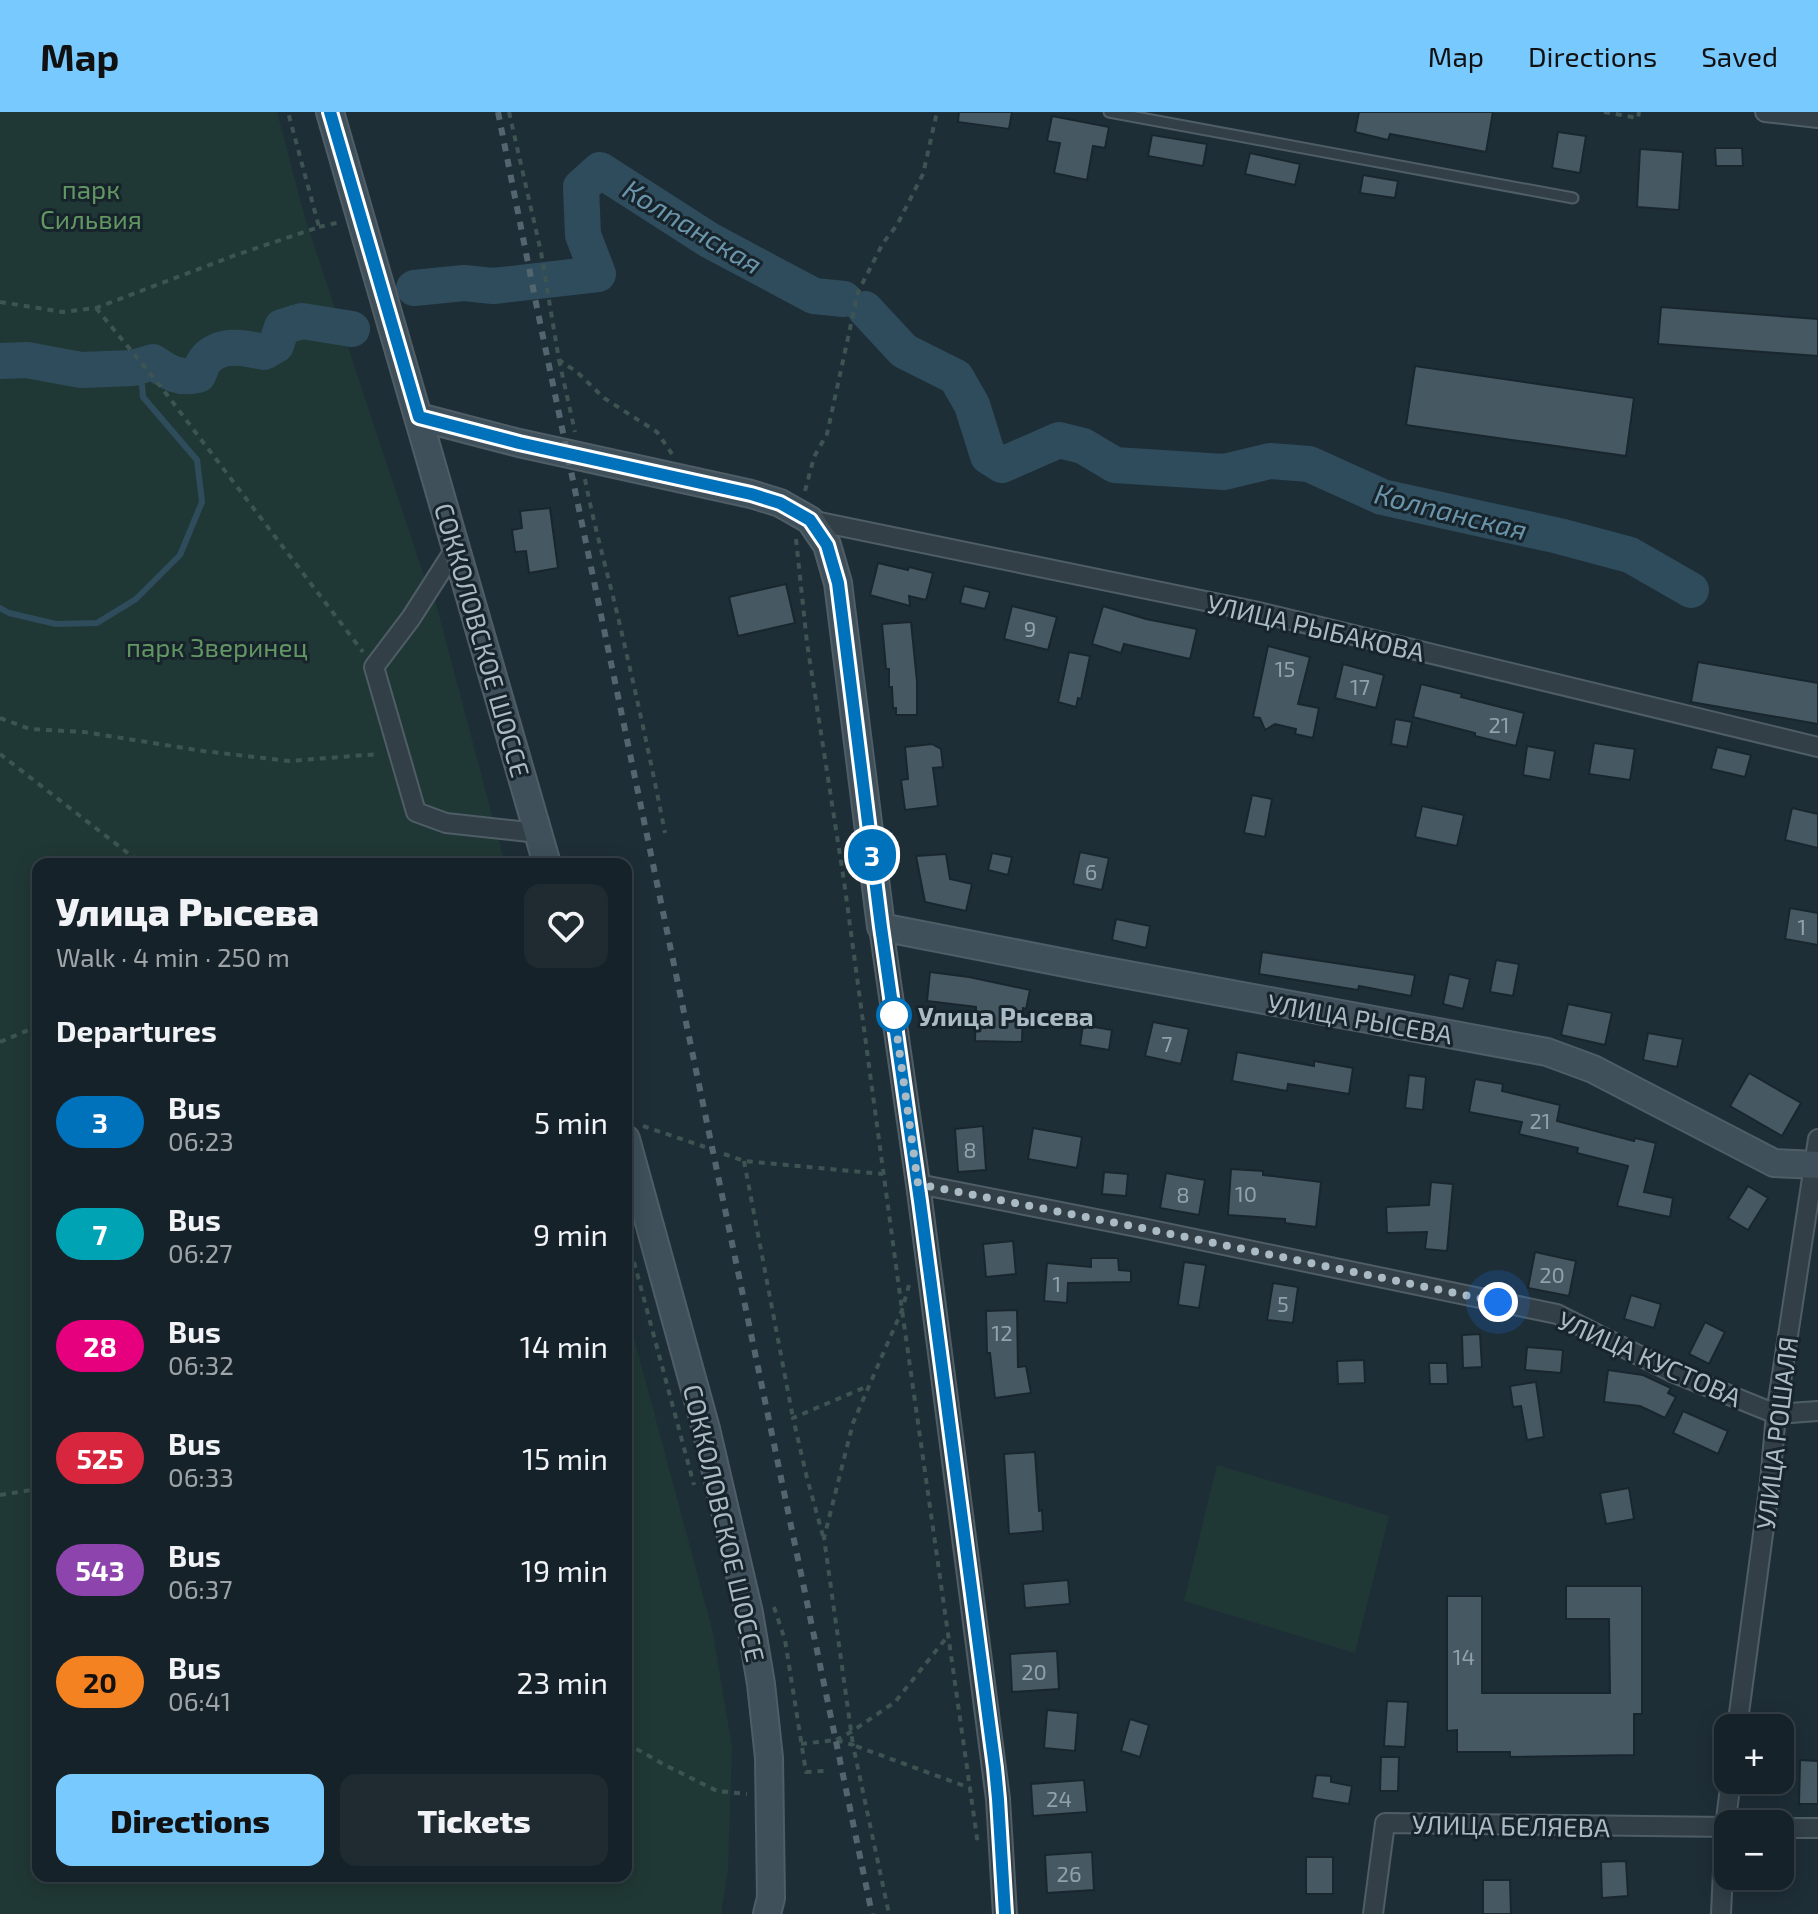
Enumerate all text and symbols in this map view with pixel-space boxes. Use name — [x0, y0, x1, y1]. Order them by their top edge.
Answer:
text: Map — [40, 33, 119, 79]
text: Map — [1428, 39, 1484, 73]
text: Directions — [1528, 39, 1657, 73]
text: Saved — [1701, 39, 1778, 73]
water label: Колпанская — [617, 171, 769, 281]
park label: парк Сильвия — [40, 173, 142, 234]
water label: Колпанская — [1371, 476, 1531, 546]
street label: СОККОЛОВСКОЕ ШОССЕ — [429, 499, 537, 781]
street label: УЛИЦА РЫБАКОВА — [1204, 587, 1428, 667]
house number: 9 — [1024, 615, 1036, 641]
park label: парк Зверинец — [126, 631, 308, 662]
house number: 15 — [1275, 655, 1295, 681]
house number: 17 — [1350, 673, 1370, 699]
house number: 21 — [1488, 711, 1510, 737]
line badge: 3 — [846, 829, 898, 881]
text: 3 — [864, 838, 880, 872]
house number: 6 — [1085, 858, 1097, 884]
button: heart — [524, 884, 608, 968]
text: Улица Рысева — [56, 888, 319, 934]
house number: 1 — [1798, 913, 1806, 939]
text: Walk · 4 min · 250 m — [56, 941, 290, 972]
street label: УЛИЦА РЫСЕВА — [1265, 986, 1455, 1050]
marker: Улица Рысева — [877, 998, 911, 1032]
place label: Улица Рысева — [918, 1000, 1094, 1031]
text: Departures — [56, 1012, 217, 1048]
house number: 7 — [1161, 1030, 1173, 1056]
text: Bus — [168, 1089, 221, 1125]
text: 5 min — [534, 1104, 608, 1140]
text: 3 — [92, 1105, 108, 1139]
house number: 21 — [1529, 1107, 1551, 1133]
text: 06:23 — [168, 1125, 234, 1156]
house number: 8 — [963, 1136, 977, 1162]
house number: 10 — [1235, 1180, 1257, 1206]
house number: 8 — [1176, 1181, 1190, 1207]
text: Bus — [168, 1201, 221, 1237]
text: 9 min — [533, 1216, 608, 1252]
text: 7 — [93, 1217, 107, 1251]
text: 06:27 — [168, 1237, 233, 1268]
house number: 20 — [1539, 1261, 1565, 1287]
house number: 1 — [1053, 1270, 1061, 1296]
your location — [1478, 1282, 1518, 1322]
house number: 5 — [1277, 1290, 1289, 1316]
street label: УЛИЦА КУСТОВА — [1553, 1304, 1747, 1412]
text: Bus — [168, 1313, 221, 1349]
house number: 12 — [991, 1319, 1013, 1345]
text: 14 min — [520, 1328, 608, 1364]
text: 28 — [83, 1329, 117, 1363]
street label: УЛИЦА РОШАЛЯ — [1749, 1335, 1803, 1531]
text: 06:32 — [168, 1349, 234, 1380]
street label: СОККОЛОВСКОЕ ШОССЕ — [678, 1381, 772, 1665]
text: Bus — [168, 1425, 221, 1461]
text: 15 min — [522, 1440, 608, 1476]
text: 525 — [76, 1441, 124, 1475]
text: 06:33 — [168, 1461, 234, 1492]
text: Bus — [168, 1537, 221, 1573]
text: 19 min — [521, 1552, 608, 1588]
text: 543 — [75, 1553, 125, 1587]
text: 06:37 — [168, 1573, 232, 1604]
house number: 14 — [1453, 1643, 1475, 1669]
text: Bus — [168, 1649, 221, 1685]
house number: 20 — [1021, 1658, 1047, 1684]
text: 23 min — [517, 1664, 608, 1700]
text: 20 — [83, 1665, 117, 1699]
text: 06:41 — [168, 1685, 231, 1716]
map controls — [1714, 1714, 1794, 1890]
button: + — [1714, 1714, 1794, 1794]
button: Directions — [56, 1774, 324, 1866]
button: Tickets — [340, 1774, 608, 1866]
house number: 24 — [1046, 1785, 1072, 1811]
street label: УЛИЦА БЕЛЯЕВА — [1412, 1808, 1610, 1842]
button: − — [1714, 1810, 1794, 1890]
house number: 26 — [1057, 1860, 1081, 1886]

